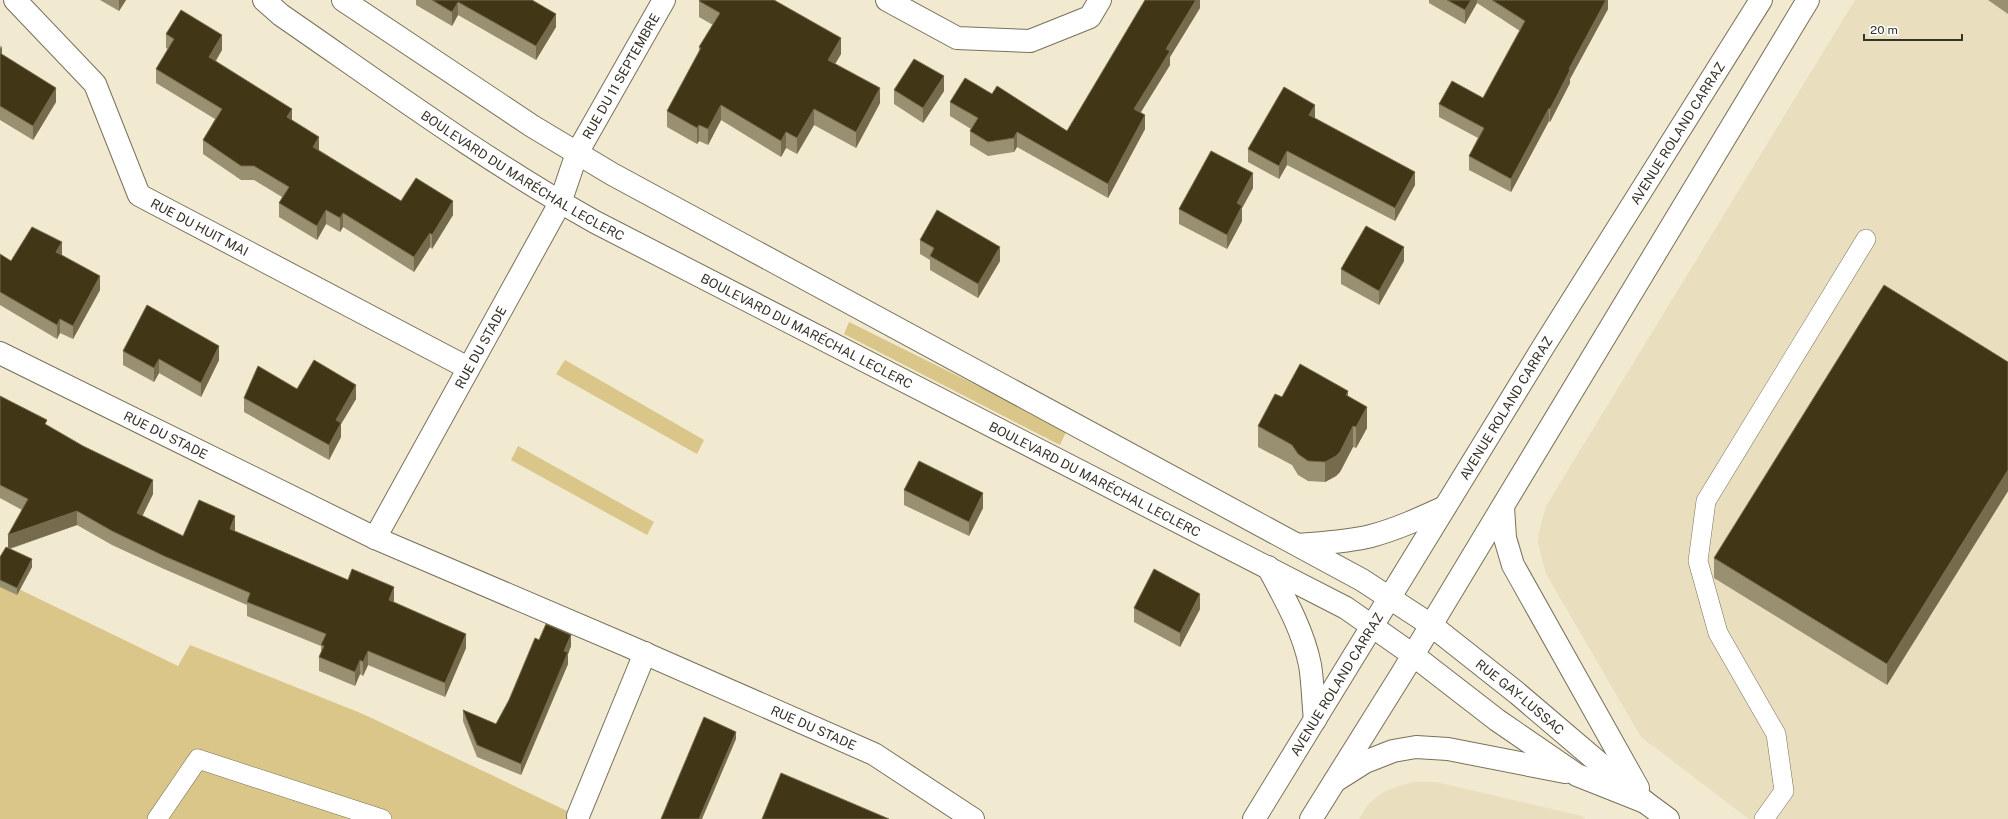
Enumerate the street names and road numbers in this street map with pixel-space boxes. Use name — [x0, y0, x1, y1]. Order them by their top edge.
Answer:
street label: RUE DU 11 SEPTEMBRE — [579, 11, 662, 142]
street label: AVENUE ROLAND CARRAZ — [1627, 59, 1728, 207]
street label: BOULEVARD DU MARÉCHAL LECLERC — [418, 107, 627, 243]
street label: RUE DU HUIT MAI — [148, 195, 251, 259]
street label: BOULEVARD DU MARÉCHAL LECLERC — [698, 270, 915, 391]
street label: RUE DU STADE — [452, 303, 509, 391]
street label: AVENUE ROLAND CARRAZ — [1456, 334, 1555, 482]
street label: RUE DU STADE — [122, 408, 210, 462]
street label: BOULEVARD DU MARÉCHAL LECLERC — [987, 418, 1203, 540]
street label: AVENUE ROLAND CARRAZ — [1287, 610, 1386, 759]
street label: RUE GAY-LUSSAC — [1473, 656, 1567, 737]
street label: RUE DU STADE — [769, 702, 859, 753]

